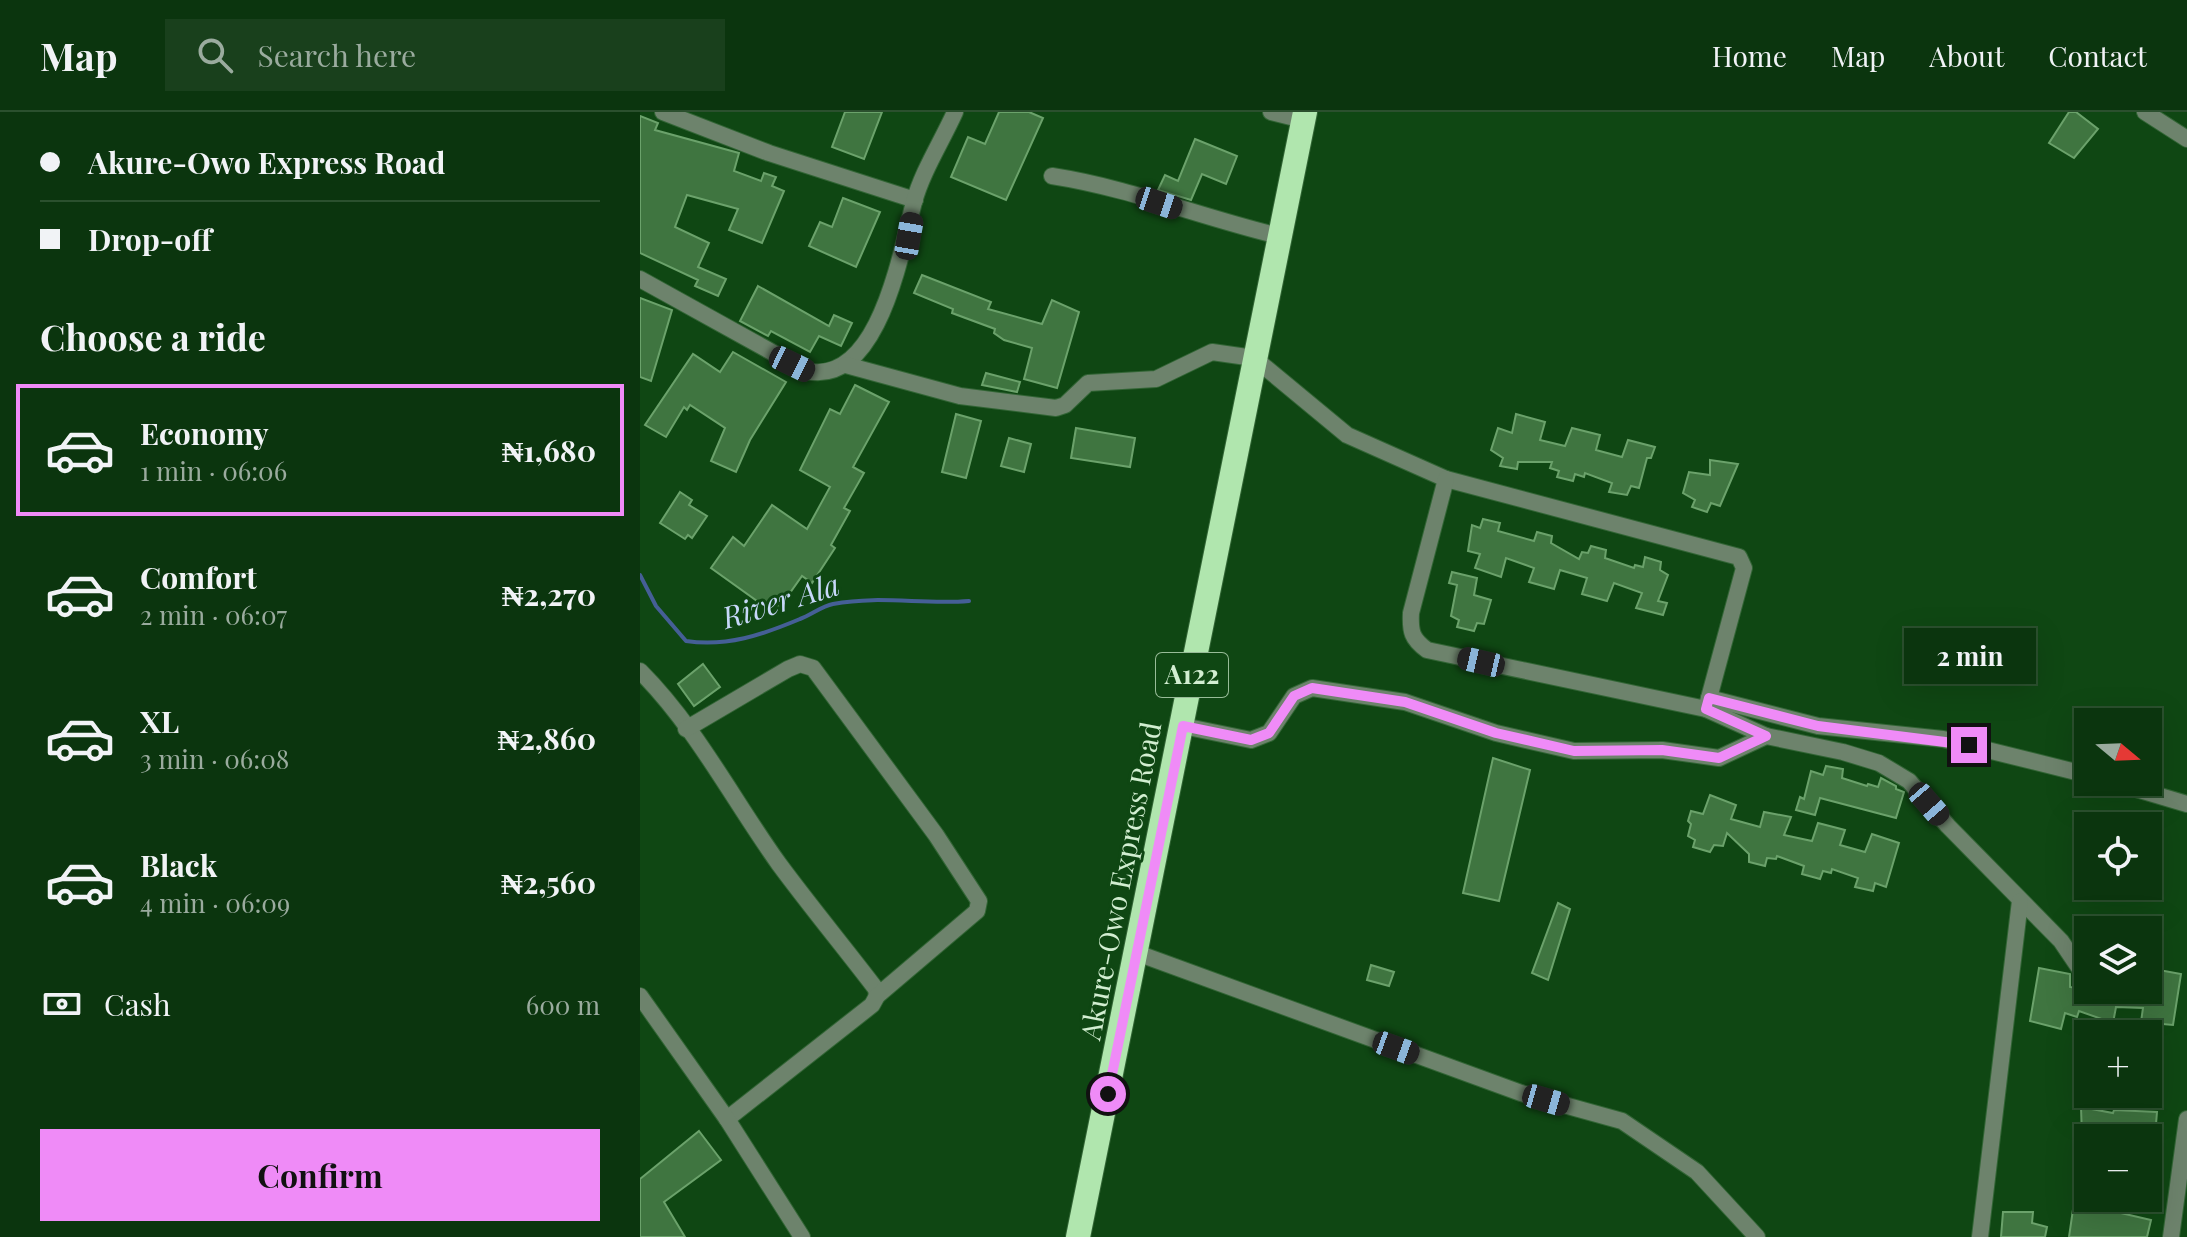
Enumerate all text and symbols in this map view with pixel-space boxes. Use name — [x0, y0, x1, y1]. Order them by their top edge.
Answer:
search box — [165, 19, 725, 91]
text: Map — [40, 30, 117, 81]
icon: search — [193, 33, 237, 77]
text: Search here — [257, 35, 416, 75]
text: Home — [1712, 37, 1787, 74]
text: Map — [1831, 37, 1885, 74]
text: About — [1929, 37, 2004, 74]
text: Contact — [2048, 37, 2147, 74]
text: Akure-Owo Express Road — [88, 142, 445, 182]
car — [1132, 184, 1186, 222]
car — [893, 210, 925, 262]
text: Drop-off — [88, 219, 212, 259]
text: Choose a ride — [40, 312, 266, 360]
car — [765, 343, 819, 385]
text: Economy — [140, 413, 269, 453]
icon: car — [44, 414, 116, 486]
text: ₦1,680 — [502, 430, 596, 470]
text: 1 min · 06:06 — [140, 453, 287, 488]
text: Comfort — [140, 557, 257, 597]
icon: car — [44, 558, 116, 630]
water label: River Ala — [716, 563, 844, 637]
text: ₦2,270 — [502, 574, 596, 614]
text: 2 min · 06:07 — [140, 597, 287, 632]
callout: 2 min — [1903, 629, 2035, 685]
text: 2 min — [1936, 638, 2004, 673]
car — [1455, 645, 1507, 679]
road number: A122 — [1156, 653, 1228, 697]
text: XL — [140, 701, 179, 741]
icon: car — [44, 702, 116, 774]
north arrow — [2074, 708, 2162, 796]
map controls — [2074, 708, 2162, 1212]
text: ₦2,860 — [498, 718, 596, 758]
street label: Akure-Owo Express Road — [1070, 718, 1169, 1044]
route end — [1951, 727, 1987, 763]
text: 3 min · 06:08 — [140, 741, 289, 776]
car — [1904, 778, 1954, 830]
button: locate — [2074, 812, 2162, 900]
text: Black — [140, 845, 217, 885]
icon: car — [44, 846, 116, 918]
text: ₦2,560 — [501, 862, 596, 902]
text: 4 min · 06:09 — [140, 885, 290, 920]
button: layers — [2074, 916, 2162, 1004]
icon: cash — [40, 982, 84, 1026]
text: Cash — [104, 984, 171, 1024]
text: 600 m — [526, 987, 600, 1022]
button: + — [2074, 1020, 2162, 1108]
car — [1369, 1029, 1423, 1067]
route start — [1090, 1076, 1126, 1112]
car — [1520, 1082, 1572, 1118]
button: − — [2074, 1124, 2162, 1212]
button: Confirm — [40, 1129, 600, 1221]

